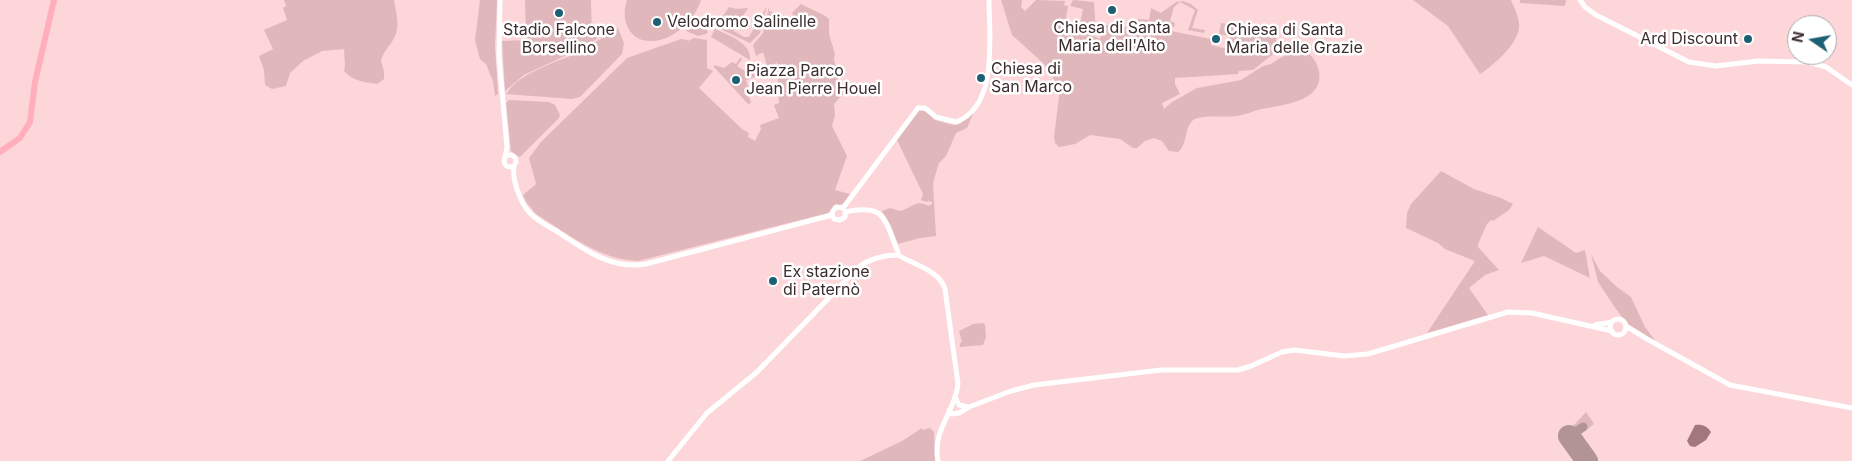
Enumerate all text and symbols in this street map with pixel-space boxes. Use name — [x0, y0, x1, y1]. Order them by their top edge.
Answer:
marker: Chiesa di Santa Maria dell'Alto — [1106, 4, 1118, 16]
marker: Stadio Falcone Borsellino — [553, 7, 565, 19]
place label: Velodromo Salinelle — [667, 12, 816, 32]
north arrow — [1787, 15, 1837, 65]
marker: Velodromo Salinelle — [651, 16, 663, 28]
place label: Chiesa di Santa Maria dell'Alto — [1053, 18, 1171, 56]
place label: Stadio Falcone Borsellino — [503, 20, 615, 58]
place label: Chiesa di Santa Maria delle Grazie — [1226, 20, 1363, 58]
place label: Ard Discount — [1640, 29, 1738, 49]
text: N — [1788, 30, 1807, 44]
marker: Chiesa di Santa Maria delle Grazie — [1210, 33, 1222, 45]
marker: Ard Discount — [1742, 33, 1754, 45]
place label: Chiesa di San Marco — [991, 59, 1072, 97]
place label: Piazza Parco Jean Pierre Houel — [746, 61, 881, 99]
marker: Chiesa di San Marco — [975, 72, 987, 84]
marker: Piazza Parco Jean Pierre Houel — [730, 74, 742, 86]
place label: Ex stazione di Paternò — [783, 262, 870, 300]
marker: Ex stazione di Paternò — [767, 275, 779, 287]

